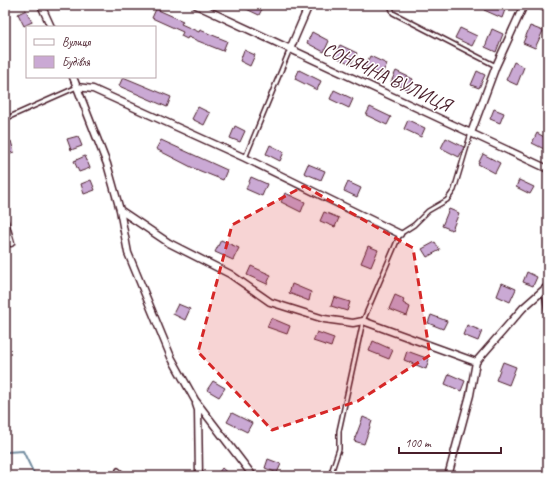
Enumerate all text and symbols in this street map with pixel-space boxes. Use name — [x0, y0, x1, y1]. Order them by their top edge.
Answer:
legend — [26, 26, 156, 78]
text: Вулиця — [62, 34, 91, 50]
street label: СОНЯЧНА ВУЛИЦЯ — [319, 37, 457, 118]
text: Будівля — [62, 54, 91, 70]
scale bar — [399, 429, 501, 455]
text: 100 m — [405, 435, 432, 451]

